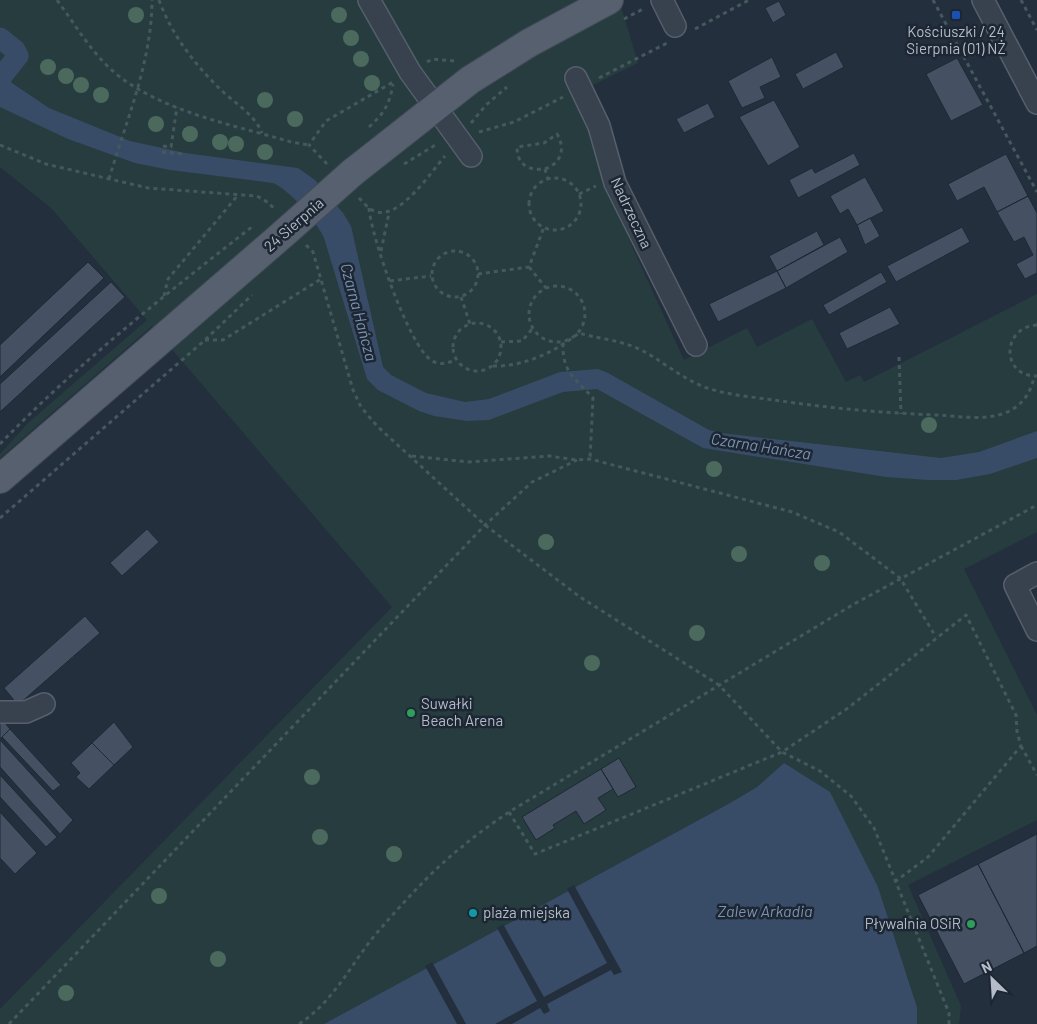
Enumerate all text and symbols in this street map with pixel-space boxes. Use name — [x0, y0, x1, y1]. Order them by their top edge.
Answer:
marker: Kościuszki / 24 Sierpnia (01) NŻ — [950, 9, 962, 21]
place label: Kościuszki / 24 Sierpnia (01) NŻ — [906, 22, 1006, 57]
street label: Nadrzeczna — [608, 174, 656, 251]
street label: 24 Sierpnia — [260, 193, 327, 255]
water label: Czarna Hańcza — [337, 261, 382, 363]
water label: Czarna Hańcza — [710, 428, 812, 463]
place label: Suwałki Beach Arena — [421, 694, 503, 729]
marker: Suwałki Beach Arena — [405, 707, 417, 719]
water label: Zalew Arkadia — [718, 901, 812, 920]
place label: plaża miejska — [483, 903, 570, 921]
marker: plaża miejska — [467, 907, 479, 919]
place label: Pływalnia OSiR — [865, 914, 961, 932]
marker: Pływalnia OSiR — [965, 918, 977, 930]
north arrow — [967, 954, 1017, 1004]
text: N — [978, 957, 994, 976]

